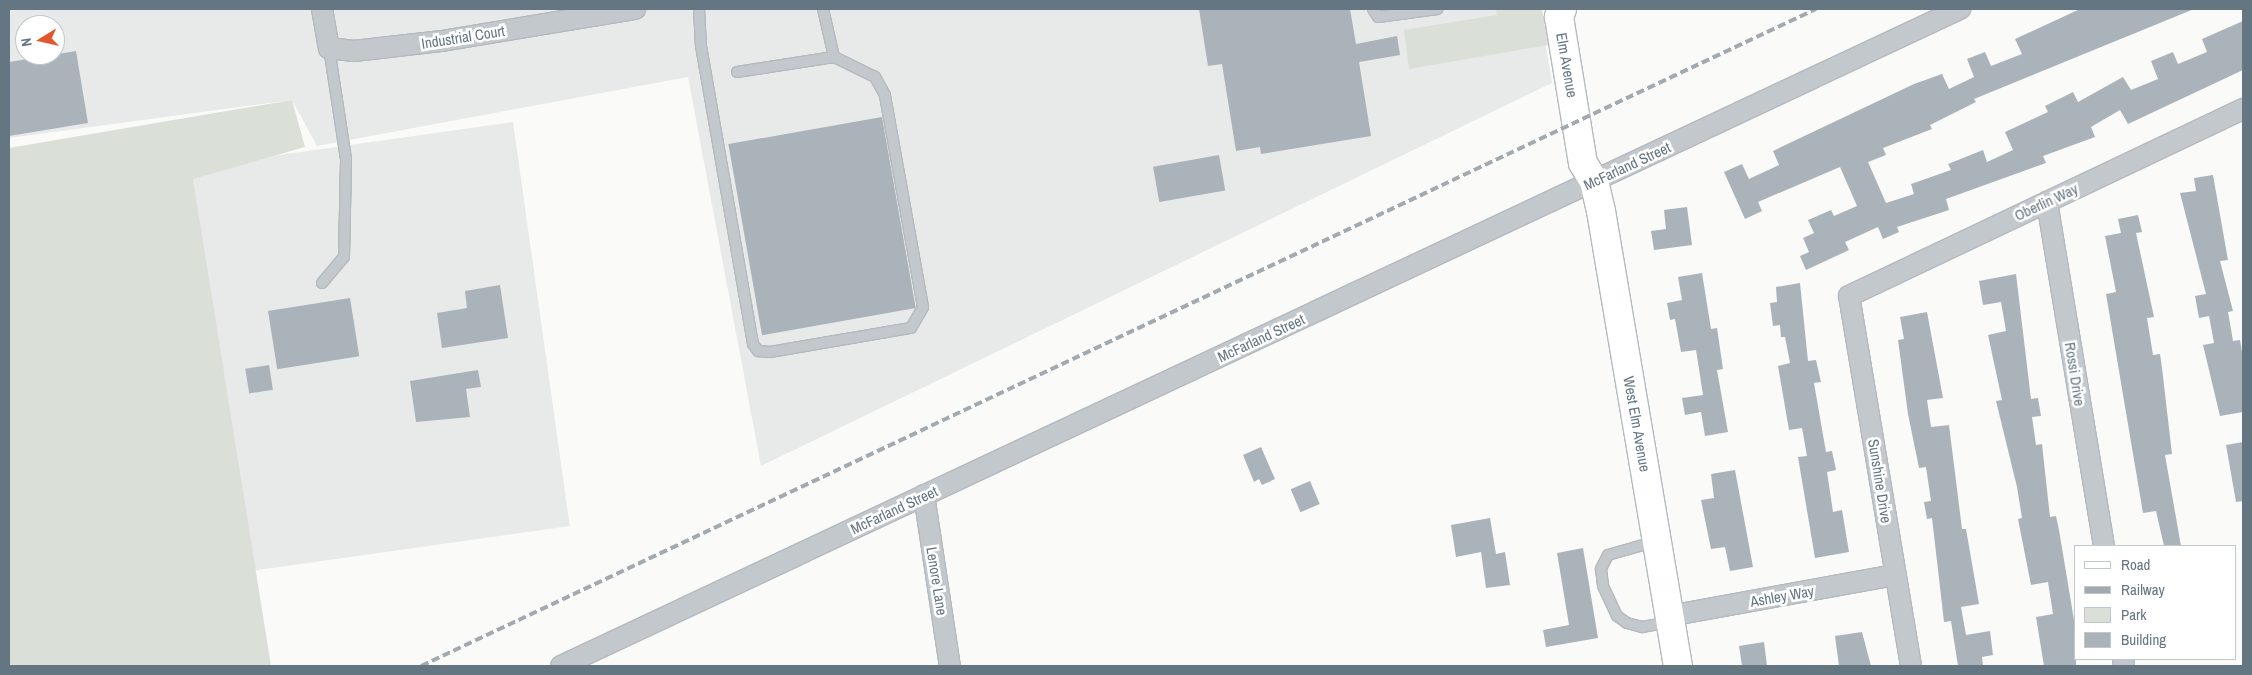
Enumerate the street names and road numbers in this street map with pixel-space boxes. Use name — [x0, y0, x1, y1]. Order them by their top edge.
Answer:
street label: Industrial Court — [420, 22, 506, 52]
street label: Elm Avenue — [1552, 31, 1582, 99]
street label: McFarland Street — [1581, 138, 1673, 194]
street label: Oberlin Way — [2011, 179, 2081, 225]
street label: McFarland Street — [1215, 310, 1307, 366]
street label: Rossi Drive — [2061, 341, 2089, 407]
street label: West Elm Avenue — [1620, 375, 1654, 473]
street label: Sunshine Drive — [1864, 438, 1896, 524]
street label: McFarland Street — [848, 482, 940, 538]
street label: Lenore Lane — [923, 545, 951, 617]
street label: Ashley Way — [1749, 582, 1815, 610]

